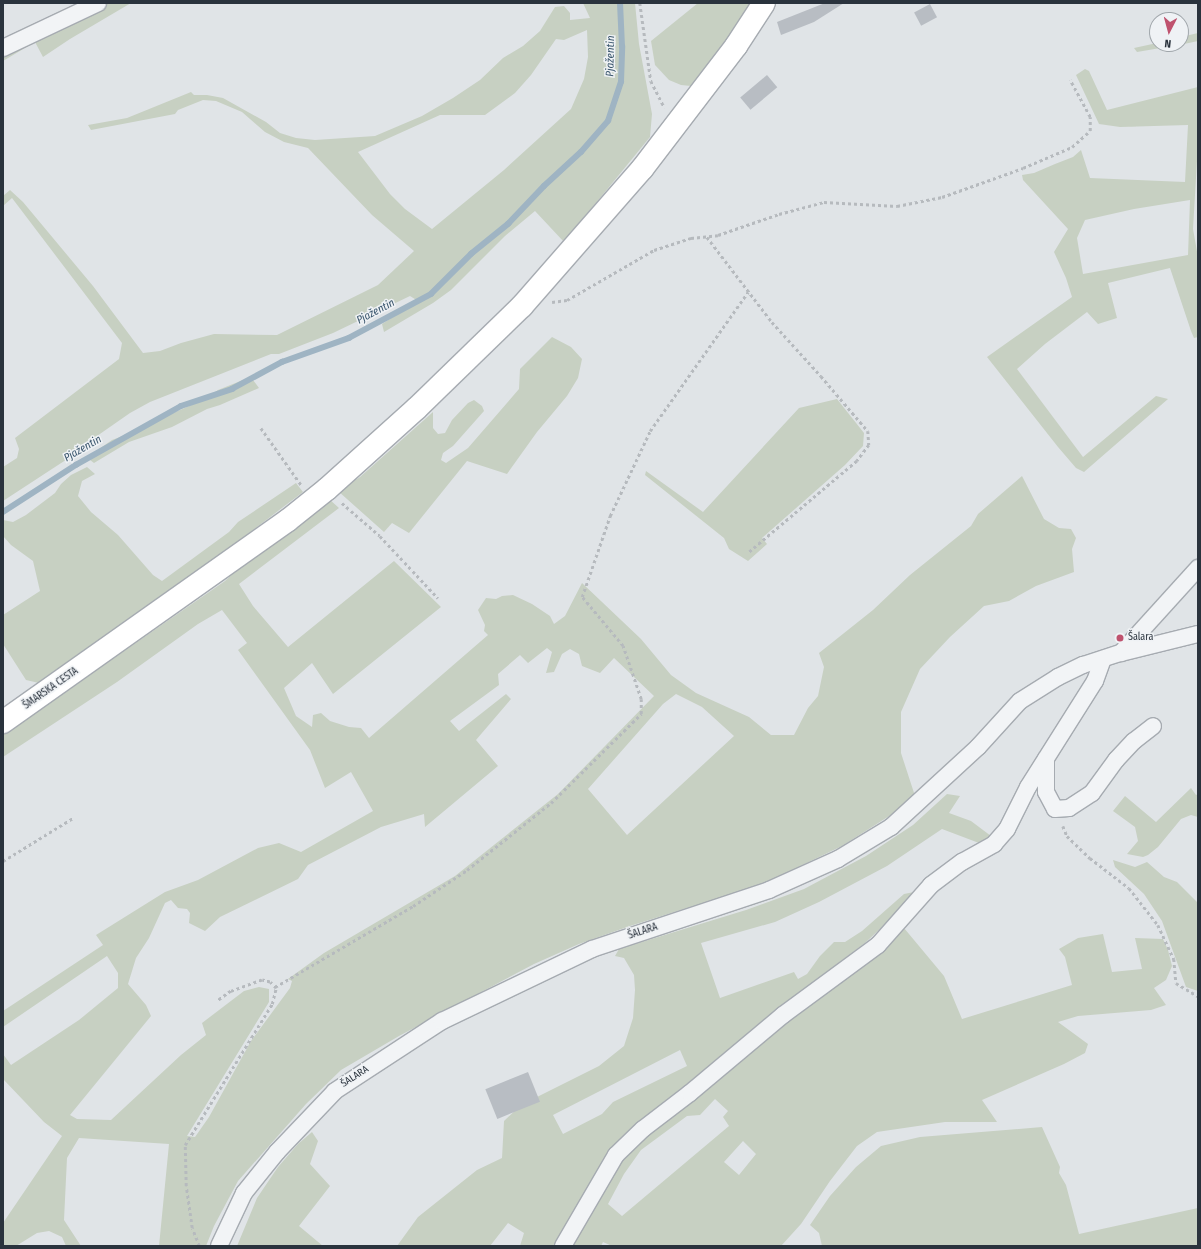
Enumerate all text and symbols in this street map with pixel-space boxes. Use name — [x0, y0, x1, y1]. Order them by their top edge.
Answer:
north arrow — [1149, 12, 1189, 52]
water label: Pjažentin — [604, 35, 618, 77]
text: N — [1164, 37, 1172, 50]
water label: Pjažentin — [355, 297, 397, 327]
water label: Pjažentin — [62, 433, 104, 465]
place label: Šalara — [1128, 632, 1153, 644]
marker: Šalara — [1115, 633, 1125, 643]
street label: ŠMARSKA CESTA — [21, 666, 81, 712]
street label: ŠALARA — [627, 922, 659, 942]
street label: ŠALARA — [339, 1064, 371, 1090]

